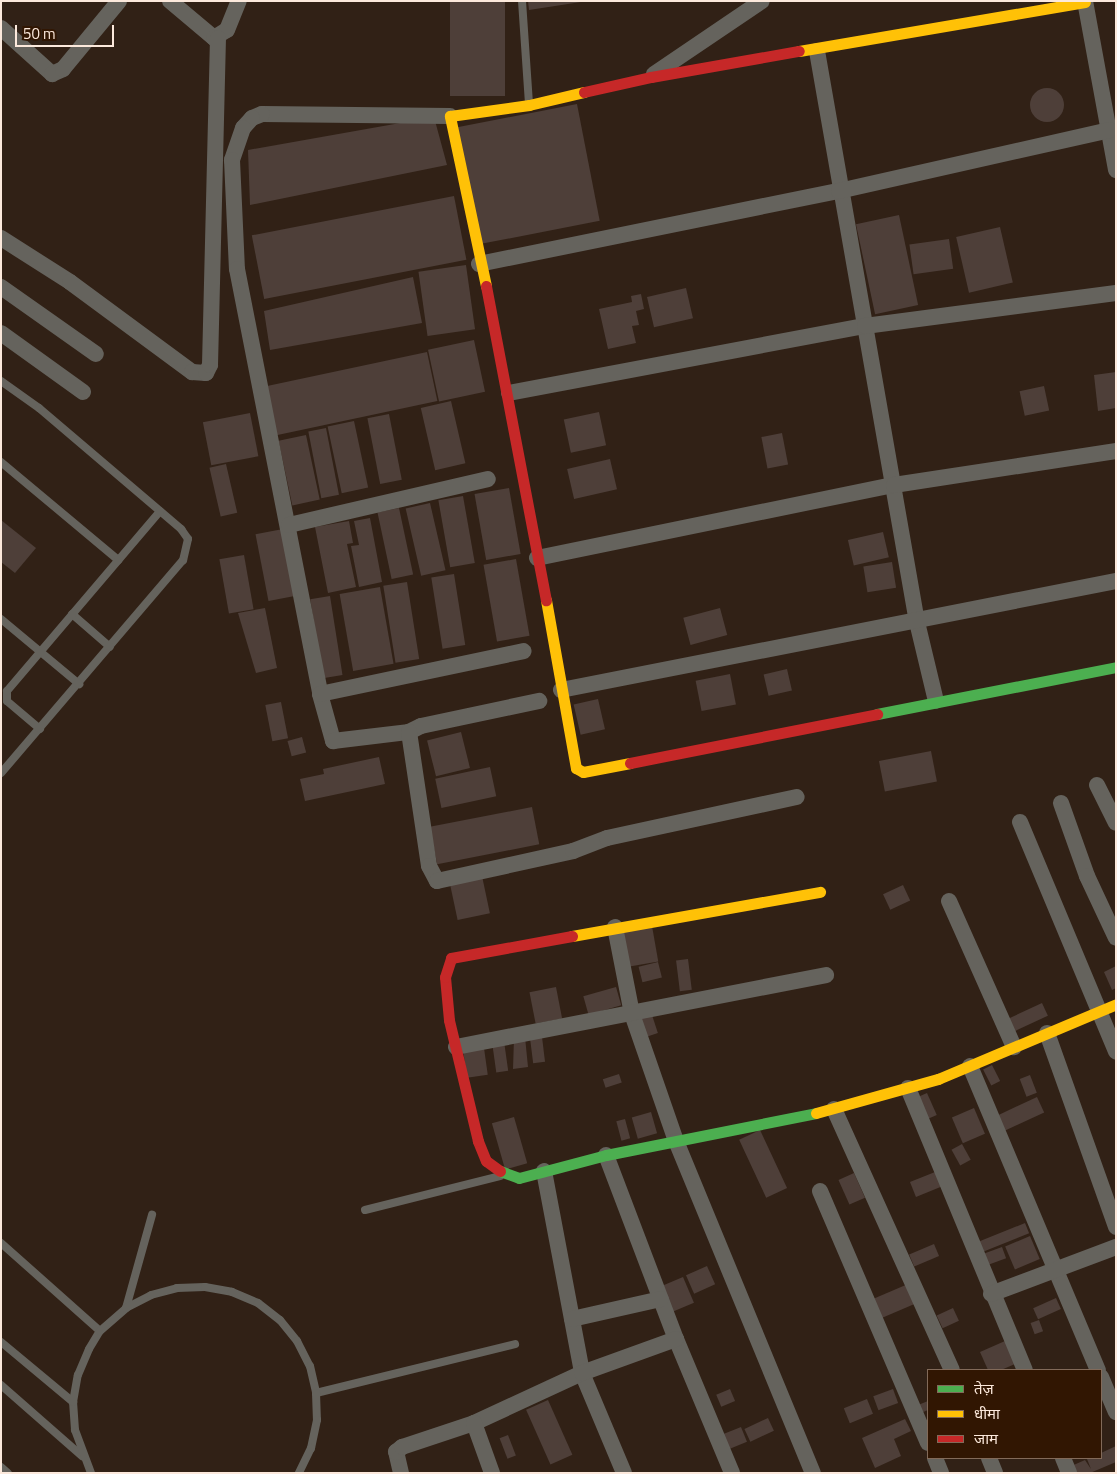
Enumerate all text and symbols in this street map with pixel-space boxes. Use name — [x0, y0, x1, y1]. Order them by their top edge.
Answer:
scale bar — [18, 15, 116, 47]
text: 50 m — [23, 22, 56, 45]
legend — [927, 1369, 1102, 1459]
text: तेज़ — [974, 1377, 994, 1400]
text: धीमा — [974, 1402, 1000, 1425]
text: जाम — [974, 1427, 998, 1450]

